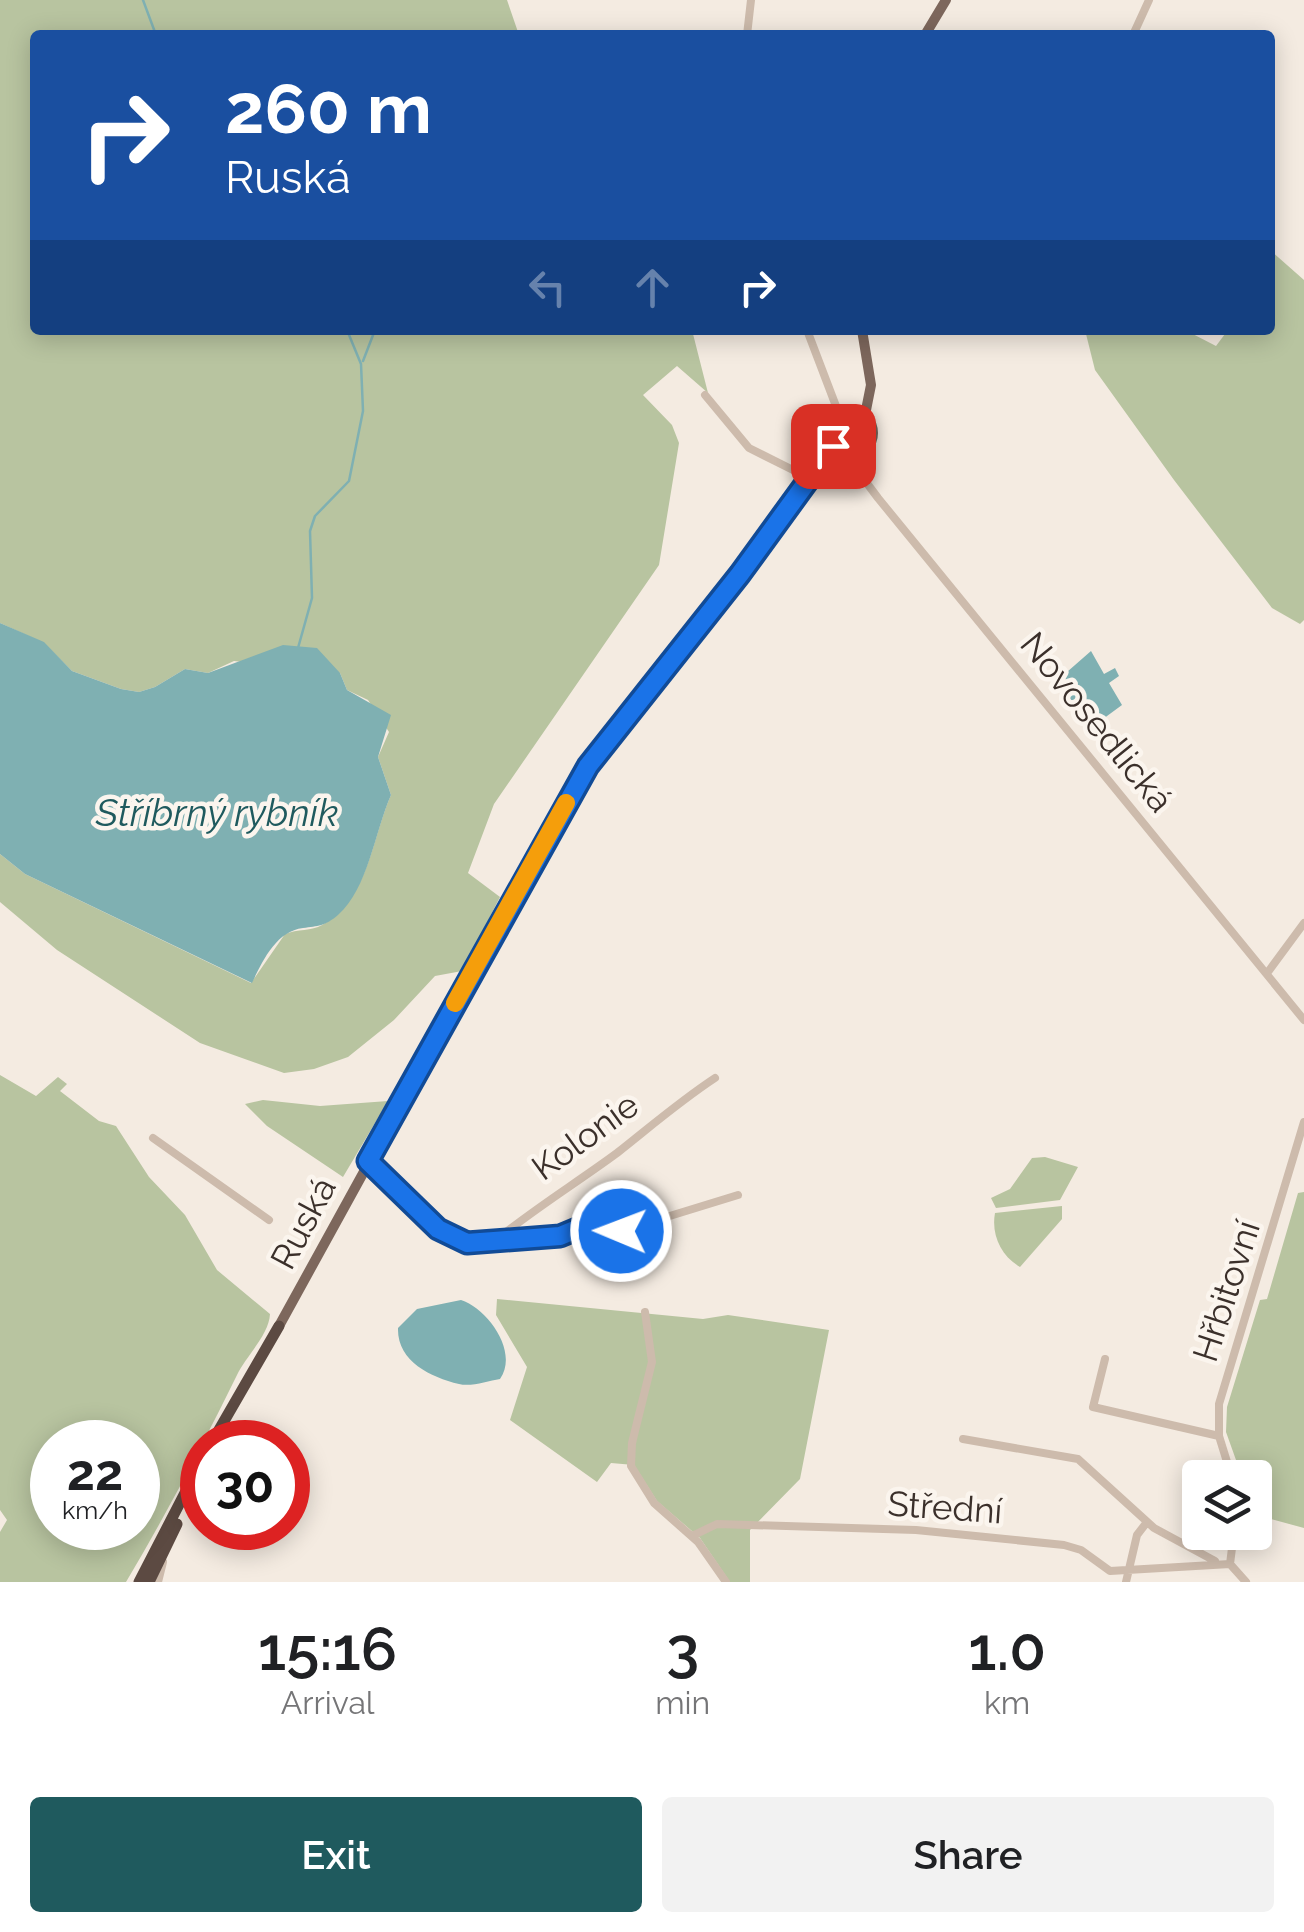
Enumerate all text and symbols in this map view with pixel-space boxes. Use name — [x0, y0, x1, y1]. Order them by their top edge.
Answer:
text: 260 m — [225, 67, 432, 149]
icon: right — [60, 70, 190, 200]
text: Ruská — [225, 151, 351, 204]
icon: left — [520, 260, 575, 315]
icon: ahead — [625, 260, 680, 315]
icon: right — [730, 260, 785, 315]
pin — [791, 404, 876, 489]
icon: arrive — [806, 419, 861, 474]
street label: Novosedlická — [1012, 624, 1182, 820]
water label: Stříbrný rybník — [95, 790, 338, 835]
street label: Kolonie — [524, 1084, 646, 1188]
street label: Ruská — [262, 1170, 344, 1276]
position arrow — [569, 1179, 673, 1283]
street label: Hřbitovní — [1184, 1215, 1268, 1367]
speed limit sign: 30 — [180, 1420, 310, 1550]
text: 22 — [67, 1443, 123, 1502]
map controls — [1182, 1460, 1272, 1550]
button: layers — [1182, 1460, 1272, 1550]
street label: Střední — [886, 1483, 1004, 1531]
text: km/h — [62, 1495, 128, 1525]
text: 15:16 — [258, 1614, 397, 1684]
text: 3 — [666, 1614, 699, 1684]
text: 1.0 — [968, 1614, 1046, 1684]
text: Arrival — [281, 1684, 375, 1721]
text: min — [655, 1684, 710, 1721]
text: km — [984, 1684, 1030, 1721]
button: Exit — [30, 1797, 642, 1912]
button: Share — [662, 1797, 1274, 1912]

